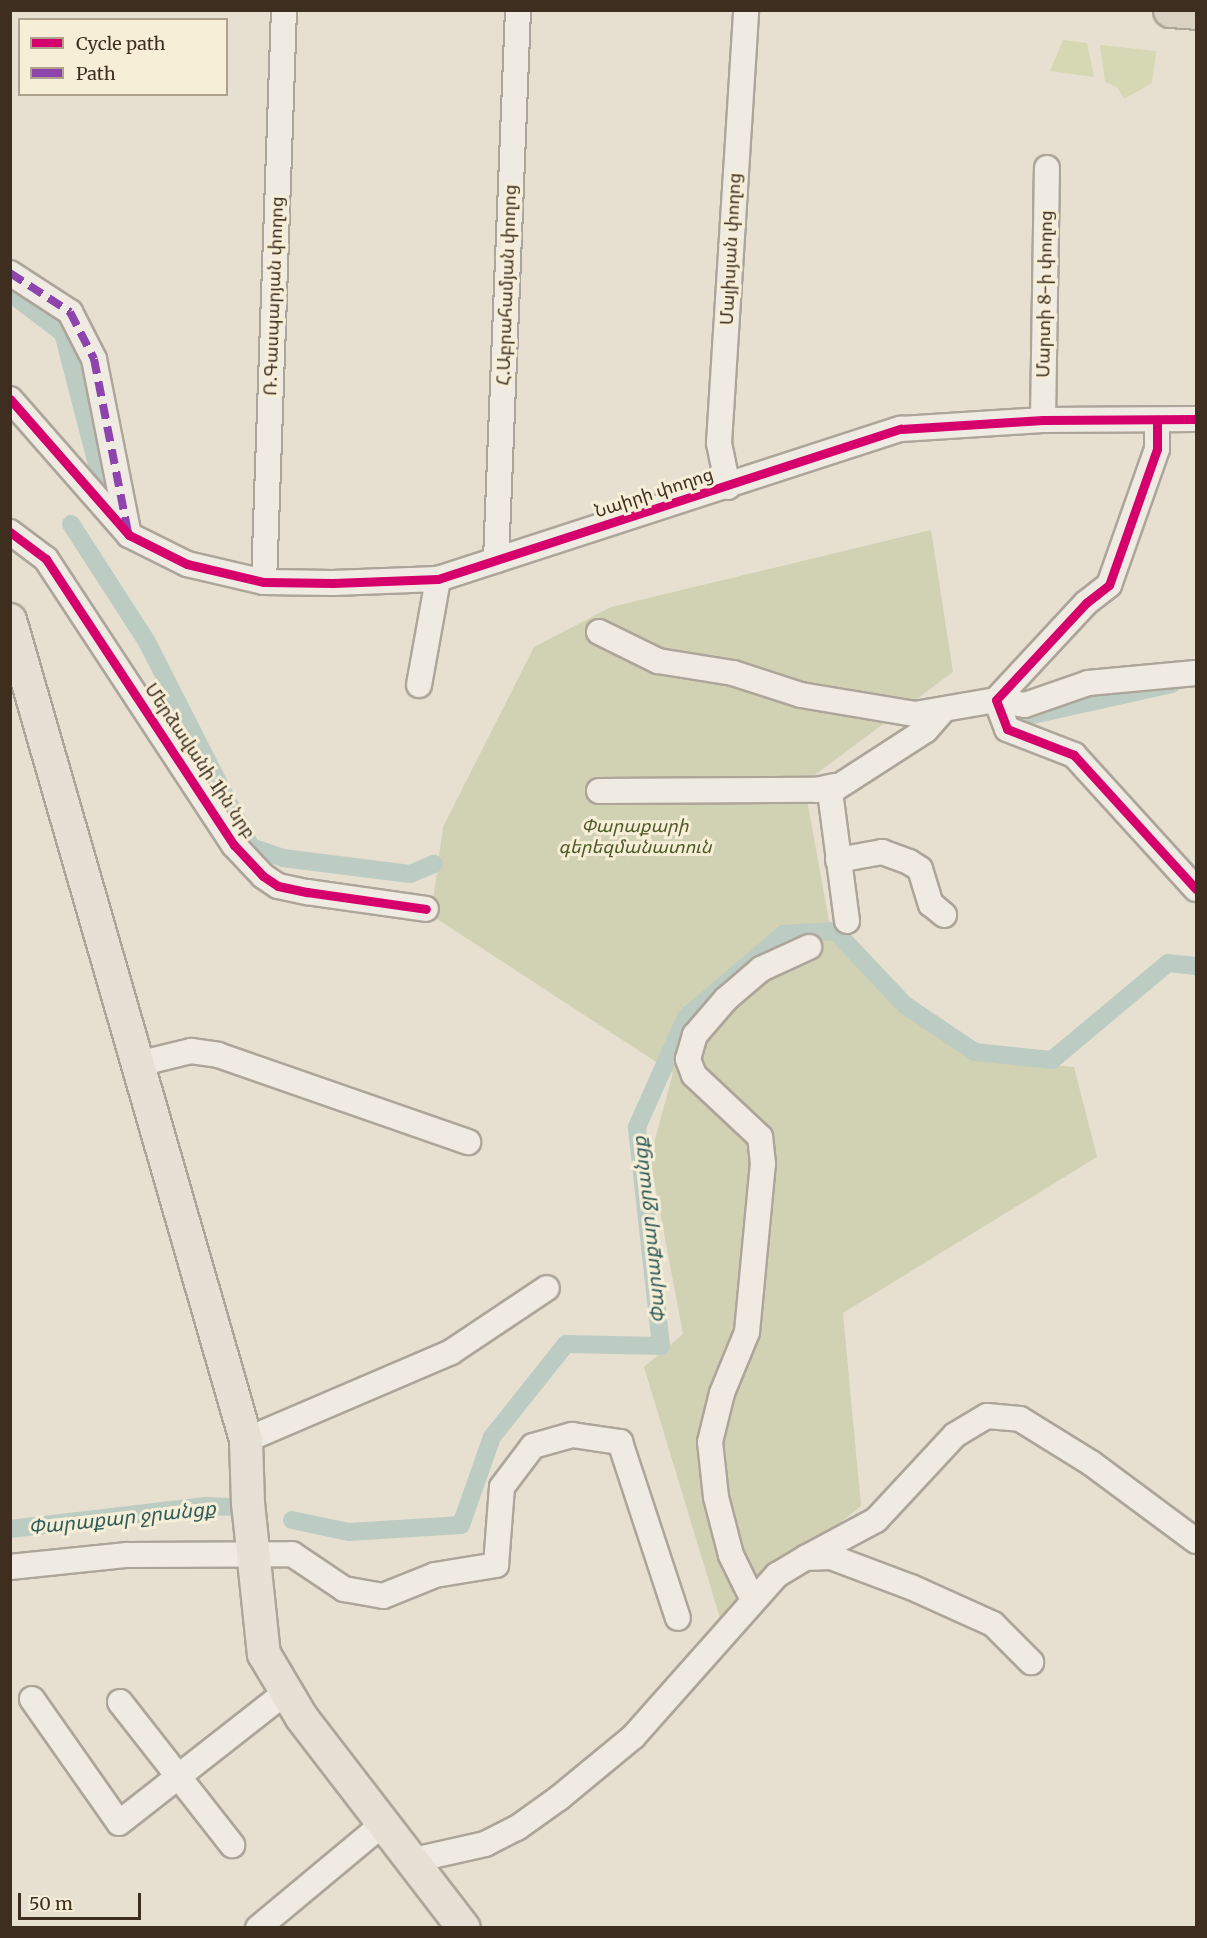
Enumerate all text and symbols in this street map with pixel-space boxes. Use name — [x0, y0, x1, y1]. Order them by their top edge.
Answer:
legend — [18, 18, 228, 96]
text: Cycle path — [76, 32, 165, 55]
text: Path — [76, 62, 116, 85]
street label: Մայիսյան փողոց — [716, 172, 746, 326]
street label: Հ.Աբրահամյան փողոց — [493, 184, 521, 386]
street label: Ռ.Գասպարյան փողոց — [260, 196, 288, 396]
street label: Մարտի 8-ի փողոց — [1033, 210, 1057, 378]
street label: Նաիրի փողոց — [592, 464, 716, 522]
street label: Մերձավանի 1ին նրբ — [140, 679, 260, 843]
park label: Փարաքարի գերեզմանատուն — [558, 816, 712, 858]
water label: Փարաքար ջրանցք — [626, 1135, 670, 1325]
water label: Փարաքար ջրանցք — [27, 1495, 217, 1539]
scale bar — [21, 1881, 144, 1919]
text: 50 m — [29, 1892, 73, 1915]

